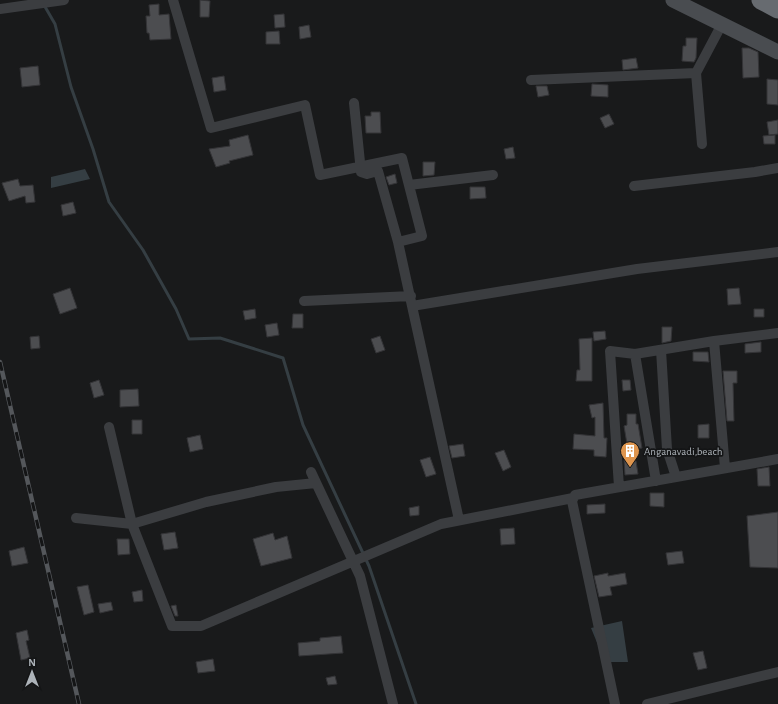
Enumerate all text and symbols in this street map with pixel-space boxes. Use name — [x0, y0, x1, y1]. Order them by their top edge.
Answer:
building icon: Anganavadi,beach — [619, 440, 641, 468]
place label: Anganavadi,beach — [644, 446, 722, 457]
north arrow — [12, 652, 52, 692]
text: N — [28, 657, 36, 668]

